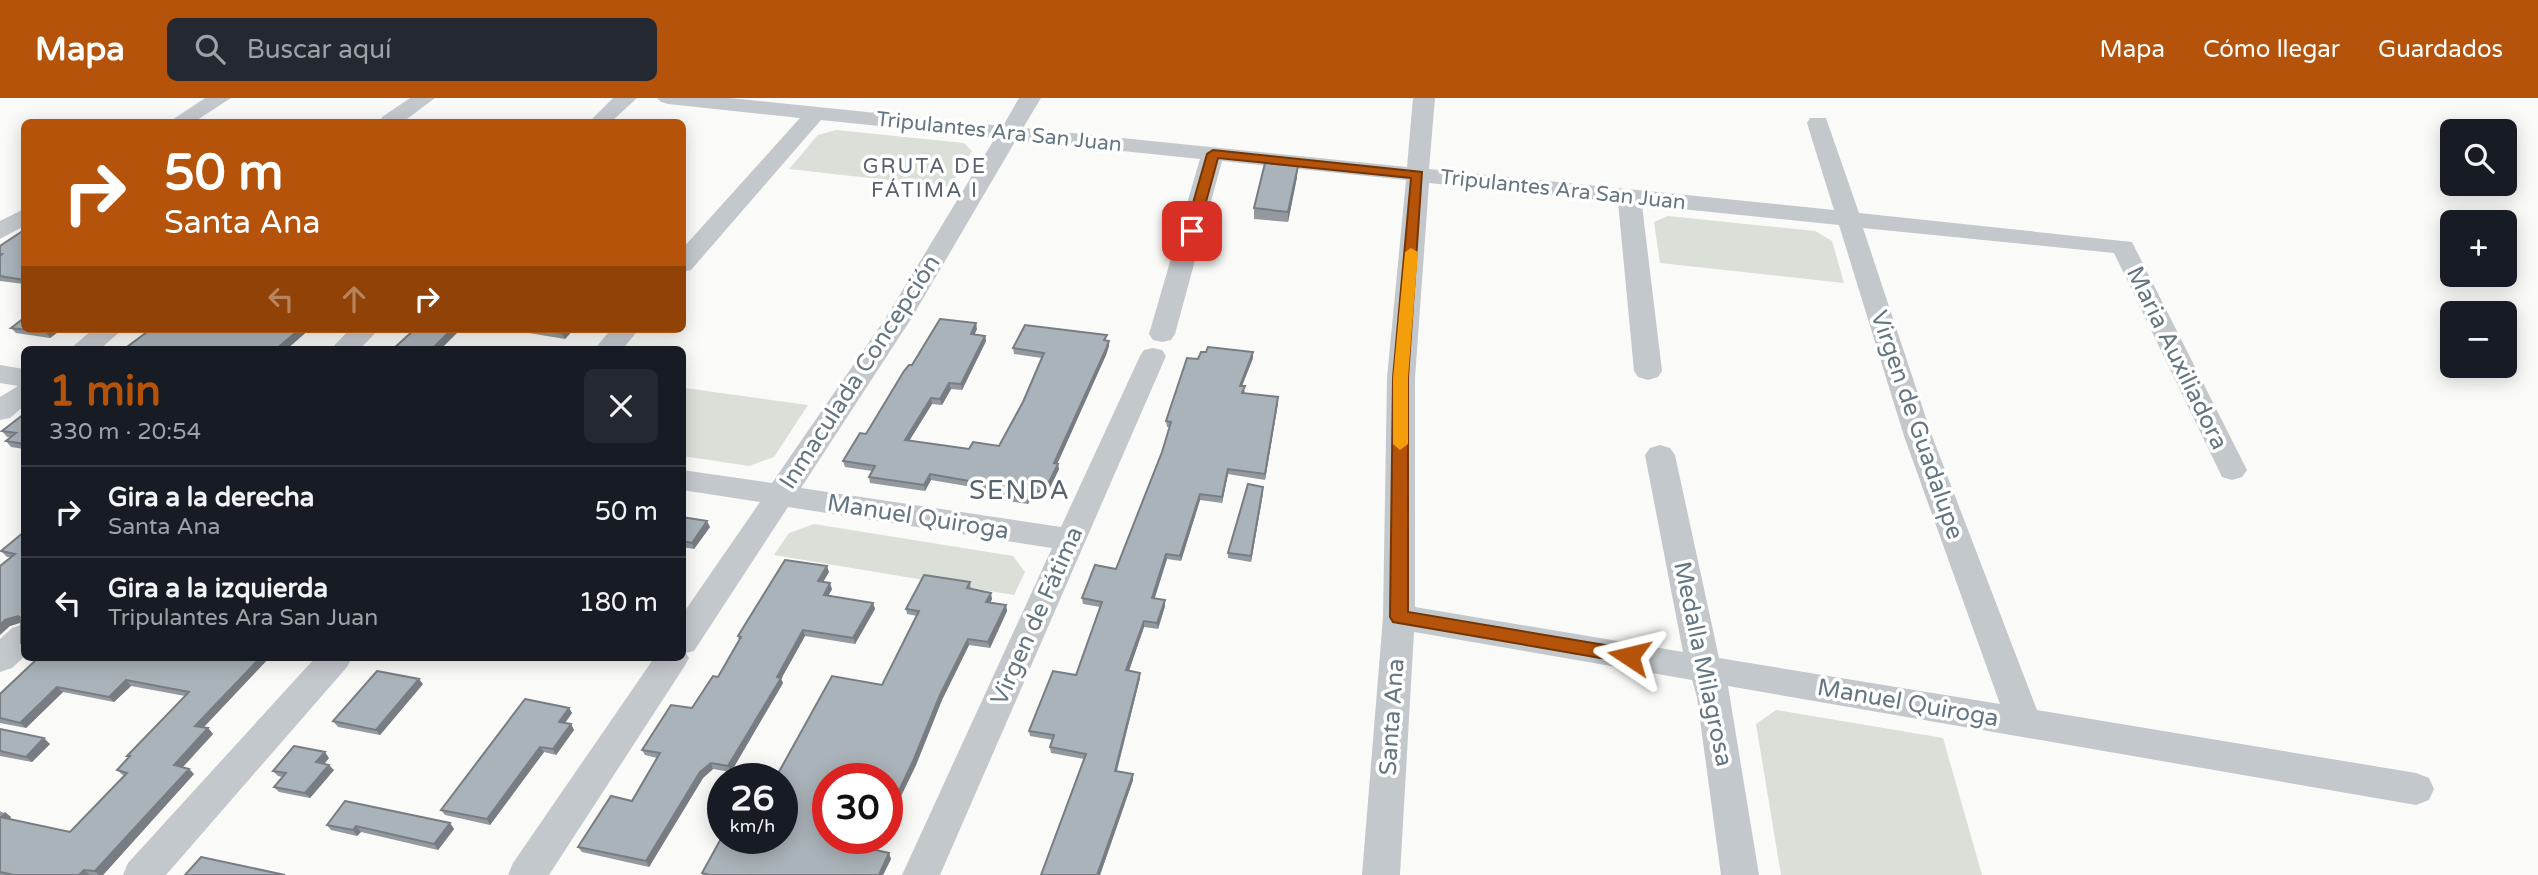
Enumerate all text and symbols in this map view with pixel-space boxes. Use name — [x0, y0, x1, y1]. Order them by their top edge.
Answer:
search box — [167, 18, 657, 81]
text: Mapa — [35, 30, 125, 69]
icon: search — [191, 30, 229, 68]
text: Buscar aquí — [247, 34, 391, 65]
text: Mapa — [2100, 35, 2165, 64]
text: Cómo llegar — [2203, 35, 2340, 64]
text: Guardados — [2378, 35, 2503, 64]
street label: Tripulantes Ara San Juan — [875, 107, 1123, 157]
map controls — [2440, 119, 2517, 378]
button: search — [2440, 119, 2517, 196]
text: 50 m — [164, 144, 283, 203]
icon: right — [49, 147, 140, 238]
district label: GRUTA DE FÁTIMA I — [863, 154, 987, 203]
street label: Tripulantes Ara San Juan — [1439, 165, 1687, 215]
pin — [1162, 201, 1222, 261]
text: Santa Ana — [164, 204, 320, 242]
button: + — [2440, 210, 2517, 287]
icon: arrive — [1173, 212, 1211, 250]
street label: Inmaculada Concepción — [773, 249, 947, 495]
street label: Maria Auxiliadora — [2120, 262, 2234, 454]
icon: left — [262, 280, 300, 318]
icon: ahead — [335, 280, 373, 318]
icon: right — [408, 280, 446, 318]
button: − — [2440, 301, 2517, 378]
street label: Virgen de Guadalupe — [1864, 307, 1970, 543]
text: 1 min — [49, 366, 161, 417]
button: close — [584, 369, 658, 443]
text: 330 m · 20:54 — [49, 418, 201, 446]
district label: SENDA — [969, 475, 1071, 506]
text: Gira a la derecha — [108, 482, 314, 513]
street label: Manuel Quiroga — [825, 488, 1011, 546]
icon: right — [49, 493, 87, 531]
text: 50 m — [595, 496, 658, 527]
text: Santa Ana — [108, 513, 220, 541]
street label: Virgen de Fátima — [985, 522, 1089, 710]
street label: Medalla Milagrosa — [1667, 559, 1739, 769]
text: Gira a la izquierda — [108, 573, 328, 604]
icon: left — [49, 584, 87, 622]
text: 180 m — [578, 587, 658, 618]
text: Tripulantes Ara San Juan — [108, 604, 378, 632]
position arrow — [1592, 619, 1666, 693]
street label: Santa Ana — [1373, 657, 1411, 777]
street label: Manuel Quiroga — [1815, 673, 2001, 733]
speed limit sign: 30 — [812, 763, 903, 854]
text: 26 — [731, 778, 774, 820]
text: km/h — [730, 815, 775, 837]

